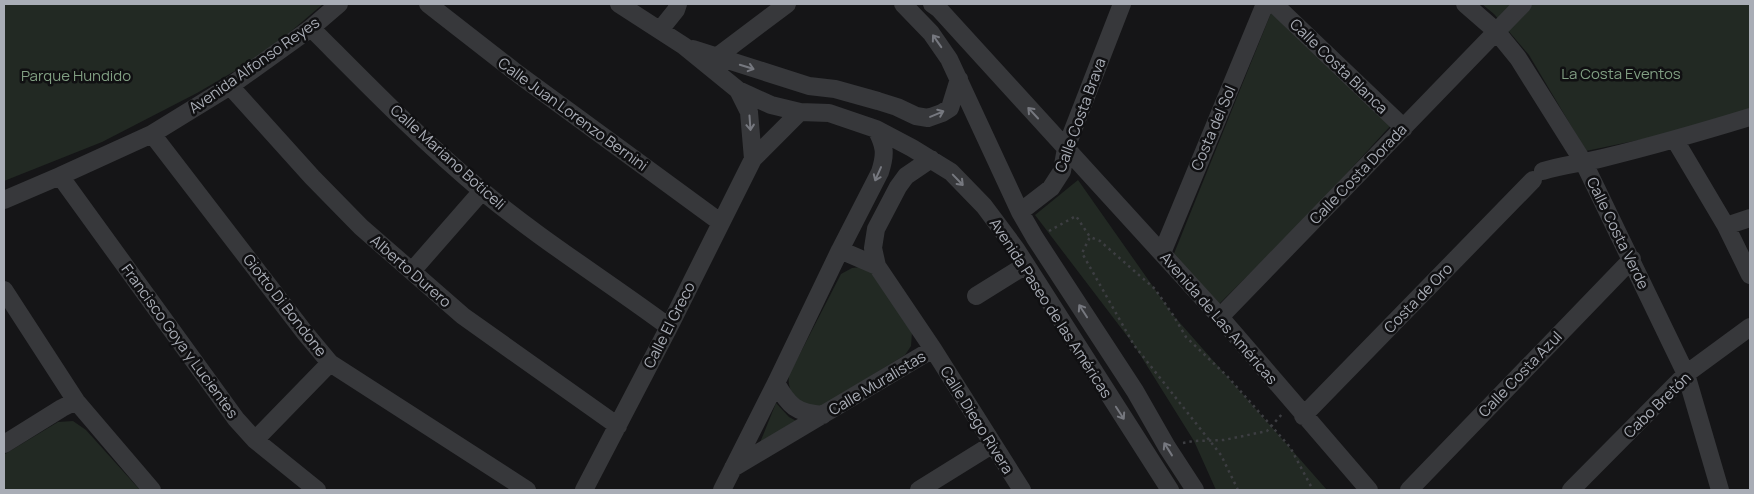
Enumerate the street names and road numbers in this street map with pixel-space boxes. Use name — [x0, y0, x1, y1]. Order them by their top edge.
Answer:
street label: Avenida Alfonso Reyes — [184, 12, 324, 118]
street label: Calle Costa Blanca — [1285, 14, 1393, 118]
street label: Calle Juan Lorenzo Bernini — [494, 52, 652, 176]
street label: Calle Costa Brava — [1050, 55, 1110, 175]
street label: Costa del Sol — [1186, 82, 1240, 174]
street label: Calle Mariano Boticeli — [386, 100, 510, 214]
street label: Calle Costa Dorada — [1305, 119, 1411, 229]
street label: Calle Costa Verde — [1582, 173, 1654, 293]
street label: Avenida Paseo de las Américas — [985, 214, 1117, 402]
street label: Alberto Durero — [366, 230, 456, 312]
street label: Avenida de Las Américas — [1156, 247, 1283, 389]
street label: Giotto Di Bondone — [238, 249, 332, 361]
street label: Costa de Oro — [1379, 258, 1457, 338]
street label: Francisco Goya y Lucientes — [117, 260, 243, 423]
street label: Calle El Greco — [638, 278, 700, 372]
street label: Calle Costa Azul — [1473, 326, 1567, 422]
street label: Calle Muralistas — [824, 346, 930, 420]
street label: Calle Diego Rivera — [935, 362, 1019, 478]
street label: Cabo Bretón — [1619, 367, 1695, 443]

